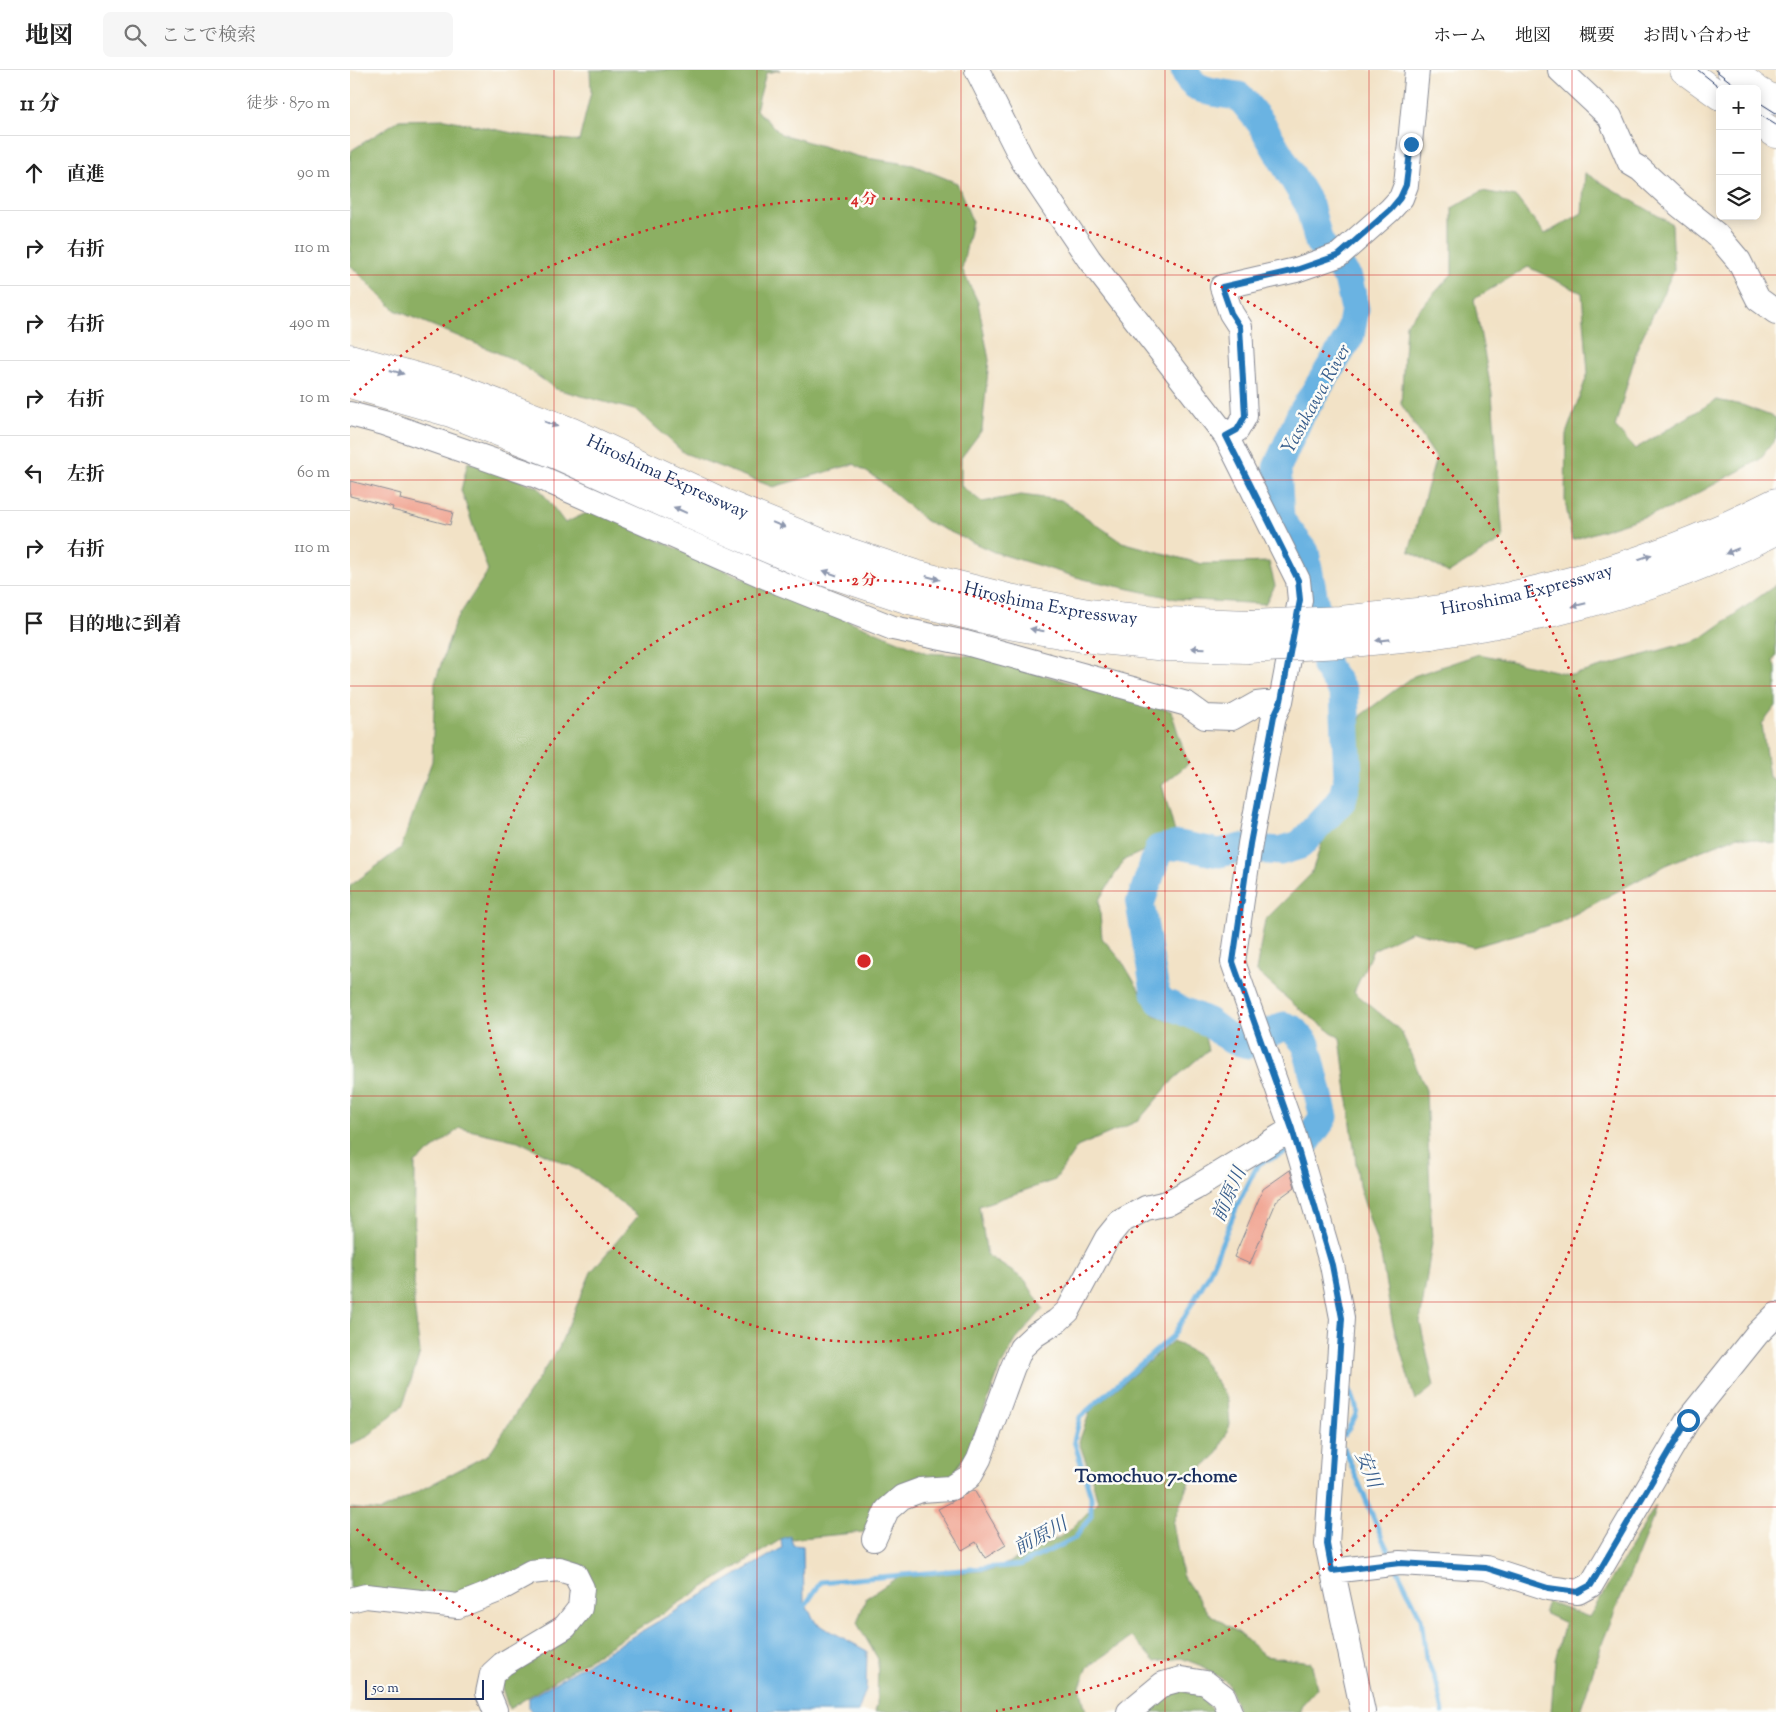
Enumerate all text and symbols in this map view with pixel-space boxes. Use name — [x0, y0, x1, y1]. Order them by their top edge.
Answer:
search box — [103, 12, 453, 57]
text: 地図 — [25, 20, 73, 54]
icon: search — [121, 21, 149, 49]
text: ここで検索 — [161, 23, 256, 50]
text: ホーム — [1433, 24, 1487, 50]
text: 地図 — [1515, 24, 1551, 50]
text: 概要 — [1579, 24, 1615, 50]
text: お問い合わせ — [1643, 24, 1751, 50]
map controls — [1716, 85, 1761, 220]
button: + — [1716, 85, 1761, 130]
text: 11 分 — [20, 90, 60, 120]
text: 徒歩 · 870 m — [246, 93, 330, 116]
button: − — [1716, 130, 1761, 175]
route end — [1400, 133, 1423, 156]
icon: ahead — [20, 159, 48, 187]
text: 直進 — [67, 162, 105, 189]
text: 90 m — [297, 162, 330, 185]
button: layers — [1716, 175, 1761, 220]
text: 4 分 — [850, 190, 877, 211]
icon: right — [20, 234, 48, 262]
text: 右折 — [67, 237, 105, 264]
text: 110 m — [294, 237, 330, 260]
icon: right — [20, 309, 48, 337]
text: 右折 — [67, 312, 105, 339]
text: 490 m — [289, 312, 330, 335]
water label: Yasukawa River — [1276, 339, 1359, 459]
one-way arrow — [390, 368, 405, 376]
icon: right — [20, 384, 48, 412]
text: 右折 — [67, 387, 105, 414]
text: 10 m — [300, 387, 330, 410]
one-way arrow — [543, 421, 558, 428]
street label: Hiroshima Expressway — [582, 429, 752, 527]
icon: left — [20, 459, 48, 487]
text: 左折 — [67, 462, 105, 489]
text: 60 m — [297, 462, 330, 485]
one-way arrow — [673, 506, 687, 514]
one-way arrow — [772, 522, 786, 530]
icon: right — [20, 534, 48, 562]
text: 右折 — [67, 537, 105, 564]
text: 110 m — [294, 537, 330, 560]
one-way arrow — [1725, 548, 1739, 556]
one-way arrow — [1638, 553, 1653, 561]
street label: Hiroshima Expressway — [1439, 558, 1617, 624]
one-way arrow — [822, 569, 837, 577]
text: 2 分 — [851, 571, 877, 592]
one-way arrow — [925, 574, 940, 582]
street label: Hiroshima Expressway — [961, 576, 1139, 633]
one-way arrow — [1571, 601, 1586, 609]
icon: arrive — [20, 609, 48, 637]
text: 目的地に到着 — [67, 612, 181, 639]
one-way arrow — [1029, 626, 1044, 634]
one-way arrow — [1375, 636, 1391, 644]
one-way arrow — [1190, 643, 1206, 651]
centre of rings — [855, 952, 873, 970]
water label: 前原川 — [1206, 1162, 1255, 1227]
route start — [1677, 1409, 1700, 1432]
water label: 安川 — [1347, 1447, 1387, 1494]
district label: Tomochuo 7-chome — [1075, 1464, 1237, 1491]
water label: 前原川 — [1010, 1511, 1074, 1563]
scale bar — [365, 1677, 484, 1700]
text: 50 m — [372, 1679, 399, 1699]

